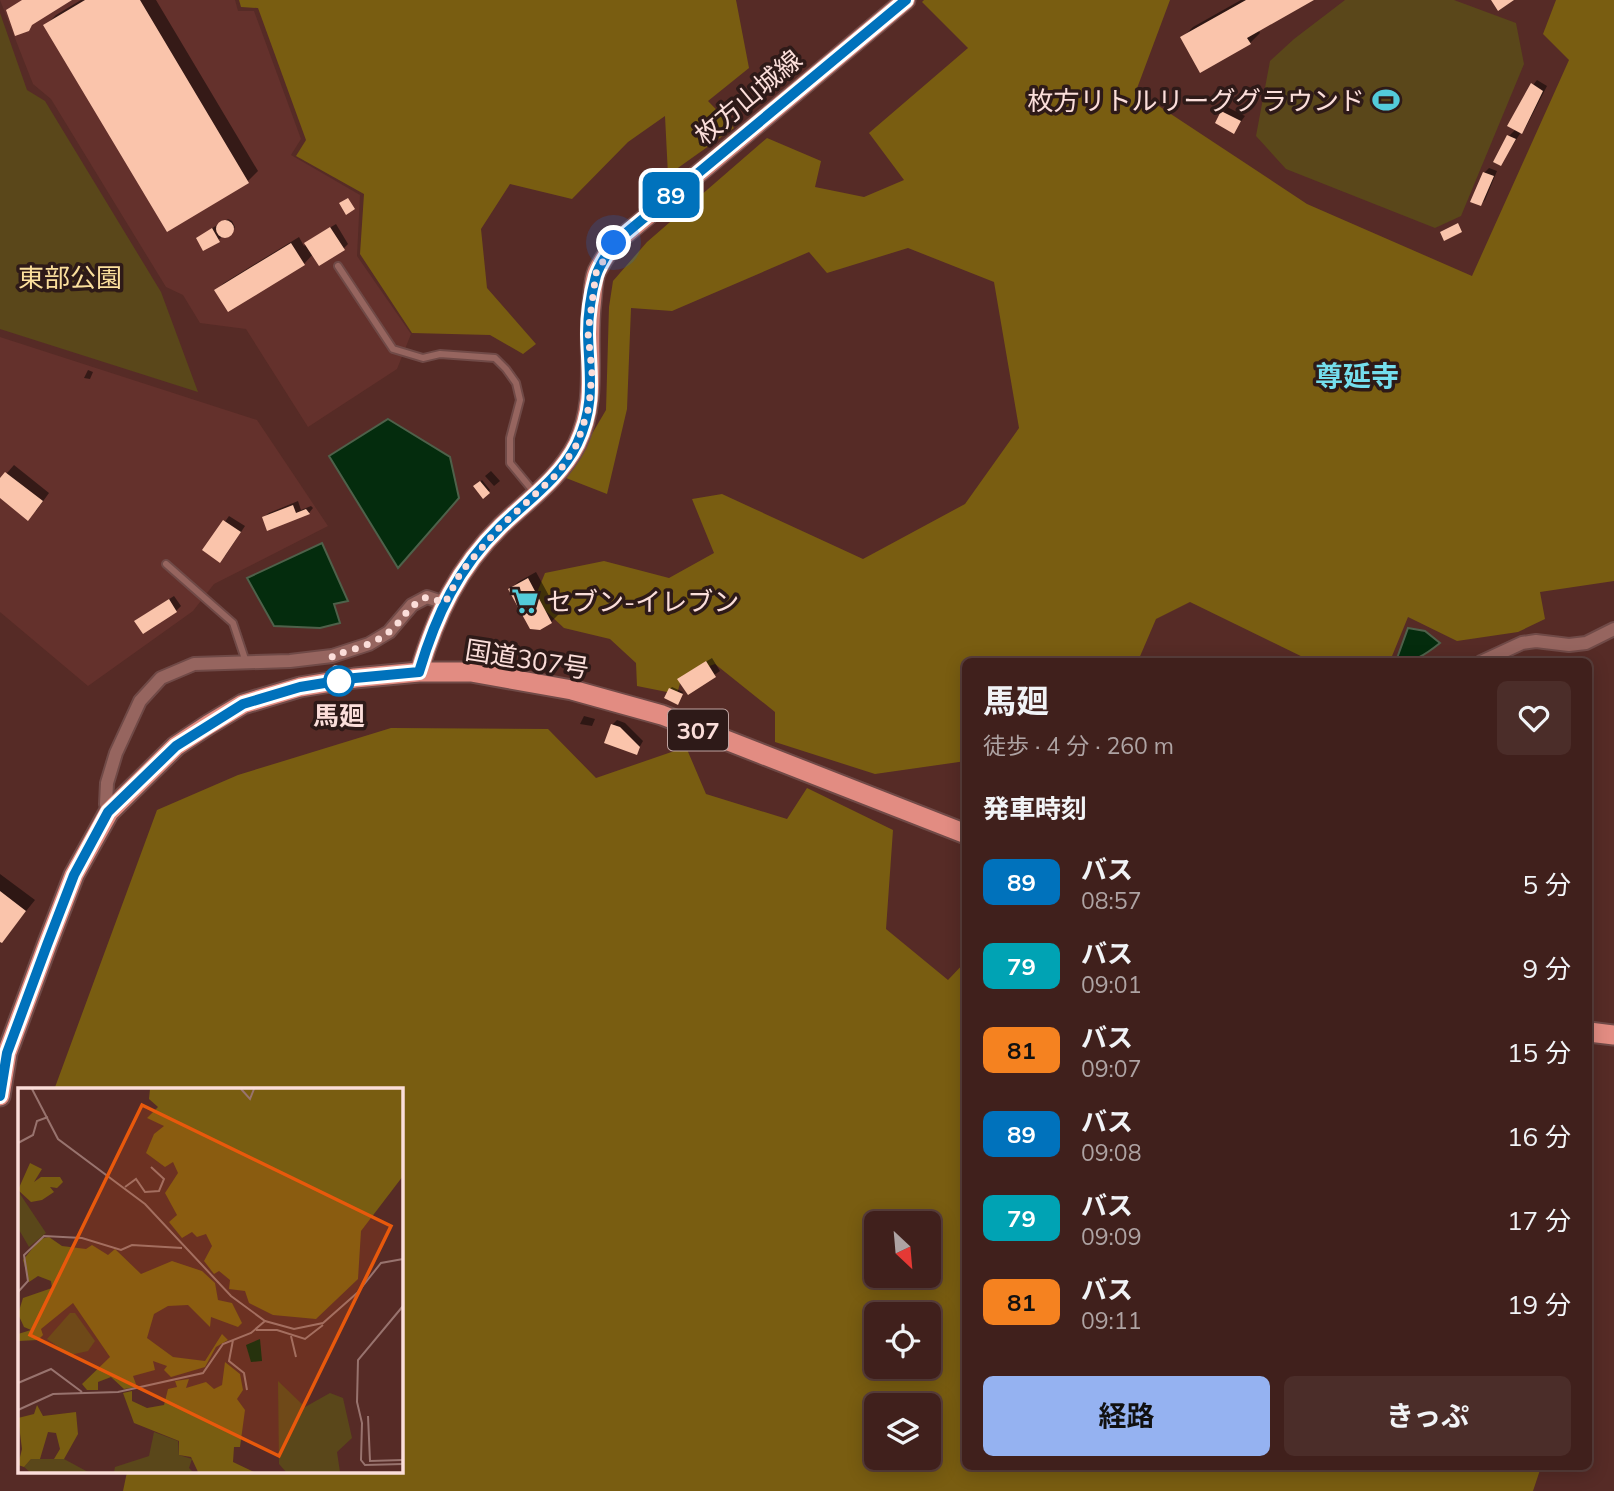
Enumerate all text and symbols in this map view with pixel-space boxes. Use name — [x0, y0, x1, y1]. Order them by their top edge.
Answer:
street label: 枚方山城線 — [688, 43, 808, 151]
place label: 枚方リトルリーググラウンド — [1028, 84, 1365, 117]
sports icon: 枚方リトルリーググラウンド — [1371, 85, 1401, 115]
line badge: 89 — [640, 172, 702, 218]
text: 89 — [657, 180, 685, 210]
your location — [596, 225, 631, 260]
park label: 東部公園 — [18, 261, 122, 294]
district label: 尊延寺 — [1315, 358, 1399, 393]
place label: セブン-イレブン — [546, 585, 739, 618]
supermarket icon: セブン-イレブン — [510, 586, 540, 616]
street label: 国道307号 — [463, 633, 591, 685]
marker: 馬廻 — [324, 666, 354, 696]
text: 馬廻 — [983, 680, 1049, 721]
button: heart — [1497, 681, 1571, 755]
place label: 馬廻 — [313, 699, 365, 732]
road number: 307 — [668, 710, 728, 750]
text: 徒歩 · 4 分 · 260 m — [983, 731, 1174, 760]
text: 発車時刻 — [983, 792, 1087, 825]
text: バス — [1081, 853, 1133, 886]
text: 89 — [1007, 867, 1036, 897]
text: 5 分 — [1523, 868, 1571, 901]
text: 08:57 — [1081, 886, 1141, 915]
text: バス — [1081, 937, 1133, 970]
text: 79 — [1007, 951, 1036, 981]
text: 9 分 — [1523, 952, 1571, 985]
text: 09:01 — [1081, 970, 1141, 999]
text: バス — [1081, 1021, 1133, 1054]
text: 81 — [1007, 1035, 1036, 1065]
text: 15 分 — [1507, 1036, 1571, 1069]
text: 09:07 — [1081, 1054, 1141, 1083]
inset map — [18, 1088, 402, 1474]
text: バス — [1081, 1105, 1133, 1138]
text: 89 — [1007, 1119, 1036, 1149]
text: 16 分 — [1507, 1120, 1571, 1153]
text: 09:08 — [1081, 1138, 1141, 1167]
text: バス — [1081, 1189, 1133, 1222]
text: 79 — [1007, 1203, 1036, 1233]
text: 17 分 — [1507, 1204, 1571, 1237]
north arrow — [864, 1211, 942, 1288]
map controls — [864, 1211, 941, 1470]
text: 09:09 — [1081, 1222, 1141, 1251]
text: バス — [1081, 1273, 1133, 1306]
text: 81 — [1007, 1287, 1036, 1317]
text: 19 分 — [1507, 1288, 1571, 1321]
button: locate — [864, 1302, 941, 1379]
text: 09:11 — [1081, 1306, 1141, 1335]
button: 経路 — [983, 1376, 1270, 1456]
button: きっぷ — [1284, 1376, 1571, 1456]
button: layers — [864, 1393, 941, 1470]

